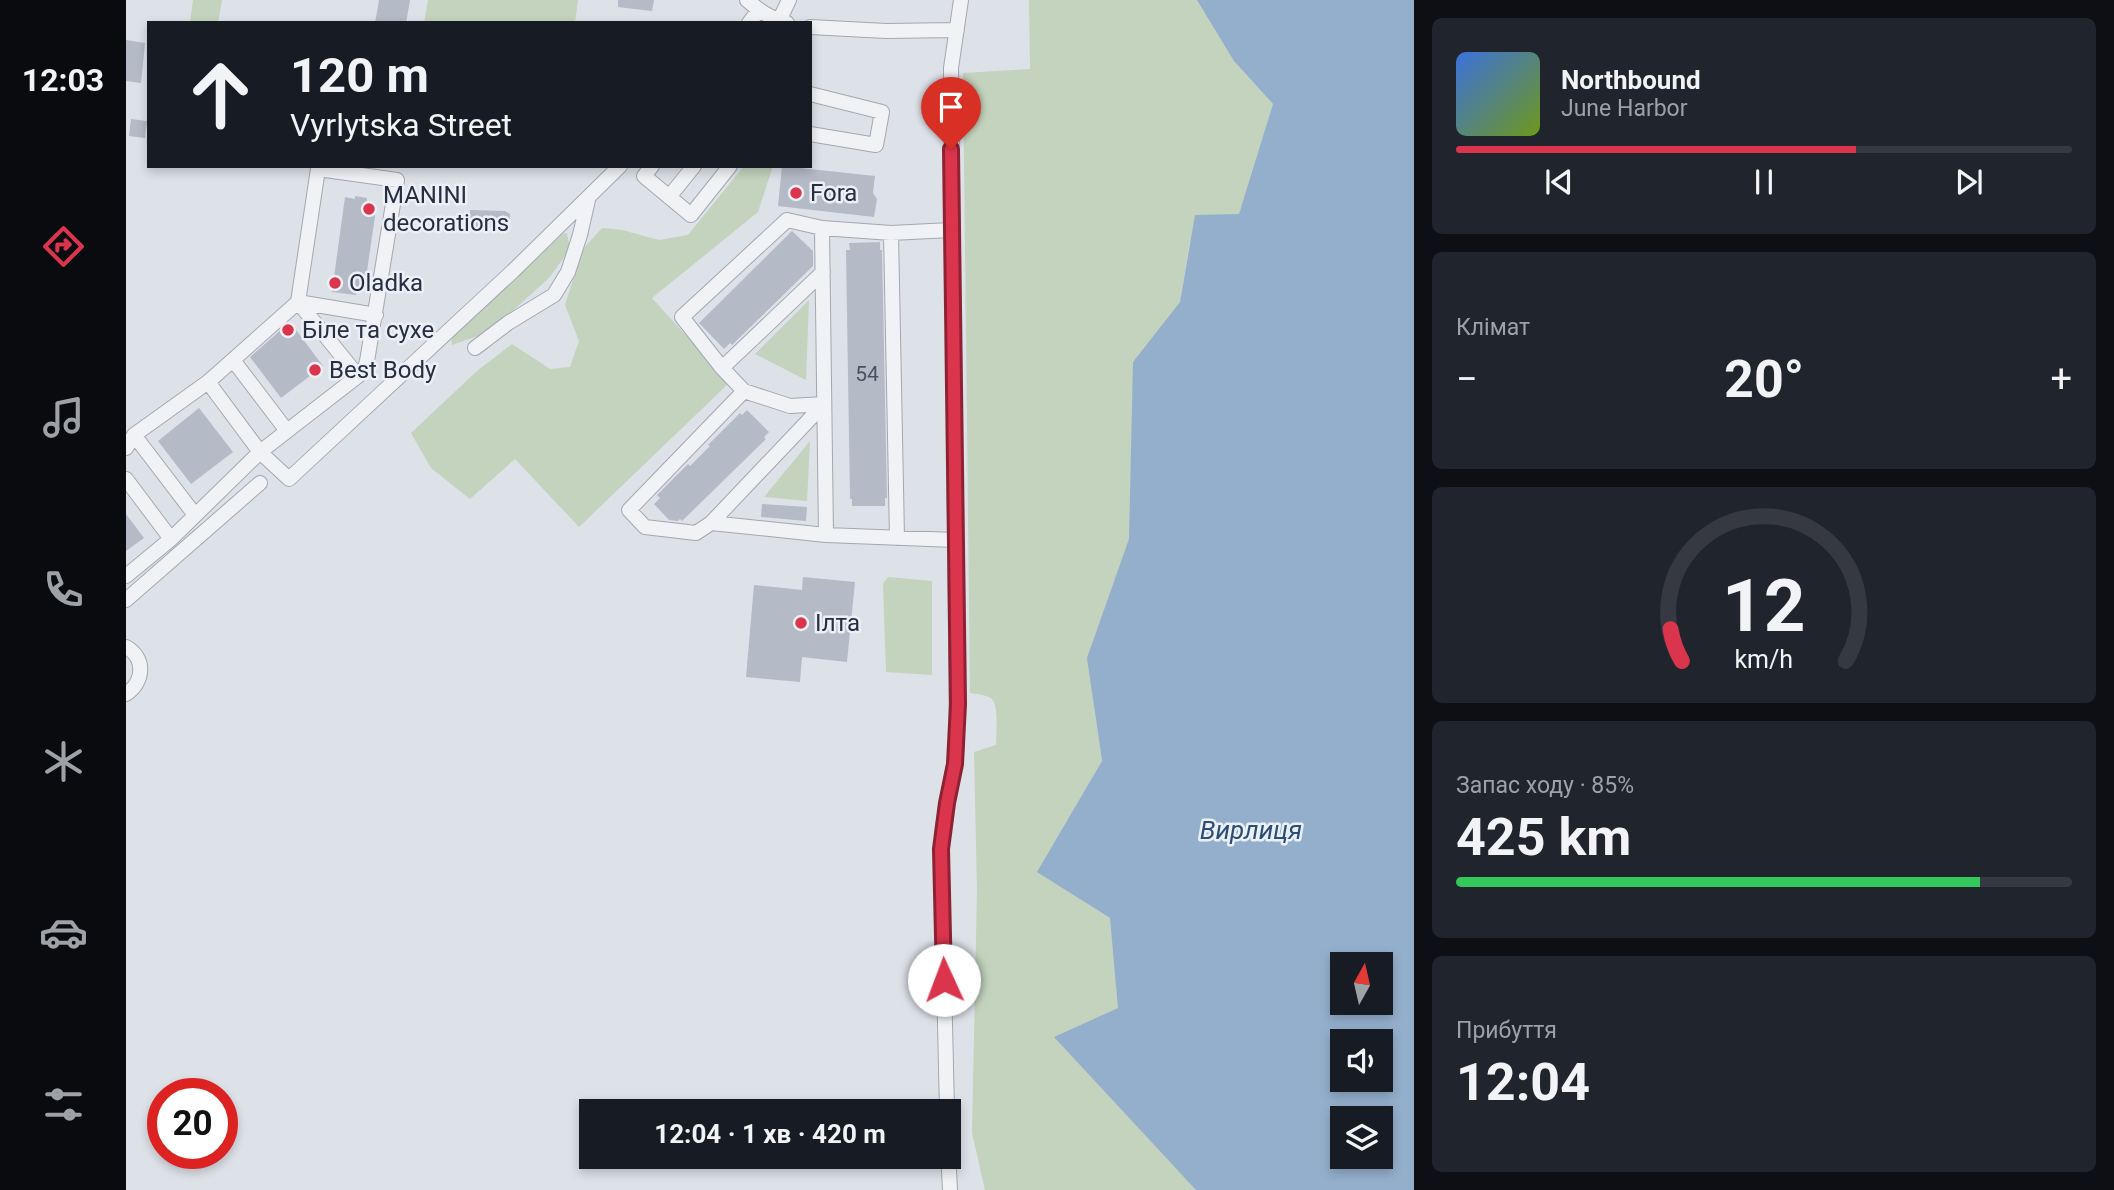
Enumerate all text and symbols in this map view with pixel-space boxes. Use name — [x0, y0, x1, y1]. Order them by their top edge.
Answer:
text: 120 m — [290, 47, 429, 104]
icon: ahead — [175, 49, 266, 140]
text: 12:03 — [22, 61, 104, 99]
text: Northbound — [1561, 65, 1701, 95]
pin — [921, 77, 981, 149]
icon: arrive — [932, 88, 970, 126]
text: June Harbor — [1561, 95, 1688, 122]
text: Vyrlytska Street — [290, 106, 512, 144]
icon: previous — [1540, 163, 1578, 201]
icon: pause — [1745, 163, 1783, 201]
icon: next — [1950, 163, 1988, 201]
place label: Fora — [810, 179, 857, 207]
place label: MANINI decorations — [383, 181, 509, 237]
marker: Fora — [788, 185, 804, 201]
marker: MANINI decorations — [361, 201, 377, 217]
icon: directions — [39, 222, 88, 271]
place label: Oladka — [349, 269, 423, 297]
marker: Oladka — [327, 275, 343, 291]
text: Клімат — [1456, 314, 1530, 341]
place label: Біле та сухе — [302, 316, 434, 344]
marker: Біле та сухе — [280, 322, 296, 338]
text: 20° — [1724, 349, 1804, 410]
place label: Best Body — [329, 356, 437, 384]
text: − — [1456, 357, 1478, 401]
text: + — [2050, 357, 2072, 401]
marker: Best Body — [307, 362, 323, 378]
house number: 54 — [855, 362, 879, 386]
icon: music — [39, 393, 88, 442]
text: 12 — [1722, 563, 1806, 649]
icon: phone — [39, 565, 88, 614]
place label: Ілта — [815, 609, 860, 637]
marker: Ілта — [793, 615, 809, 631]
text: km/h — [1735, 645, 1793, 674]
icon: climate — [39, 737, 88, 786]
text: Запас ходу · 85% — [1456, 772, 1634, 799]
text: 425 km — [1456, 807, 1631, 868]
water label: Вирлиця — [1200, 815, 1302, 845]
icon: car — [39, 908, 88, 957]
position arrow — [907, 943, 981, 1017]
north arrow — [1330, 952, 1393, 1015]
map controls — [1330, 952, 1393, 1169]
text: Прибуття — [1456, 1017, 1557, 1044]
button: sound — [1330, 1029, 1393, 1092]
text: 12:04 — [1456, 1052, 1590, 1113]
speed limit sign: 20 — [147, 1078, 238, 1169]
icon: filters — [39, 1080, 88, 1129]
button: layers — [1330, 1106, 1393, 1169]
text: 12:04 · 1 хв · 420 m — [654, 1119, 886, 1149]

